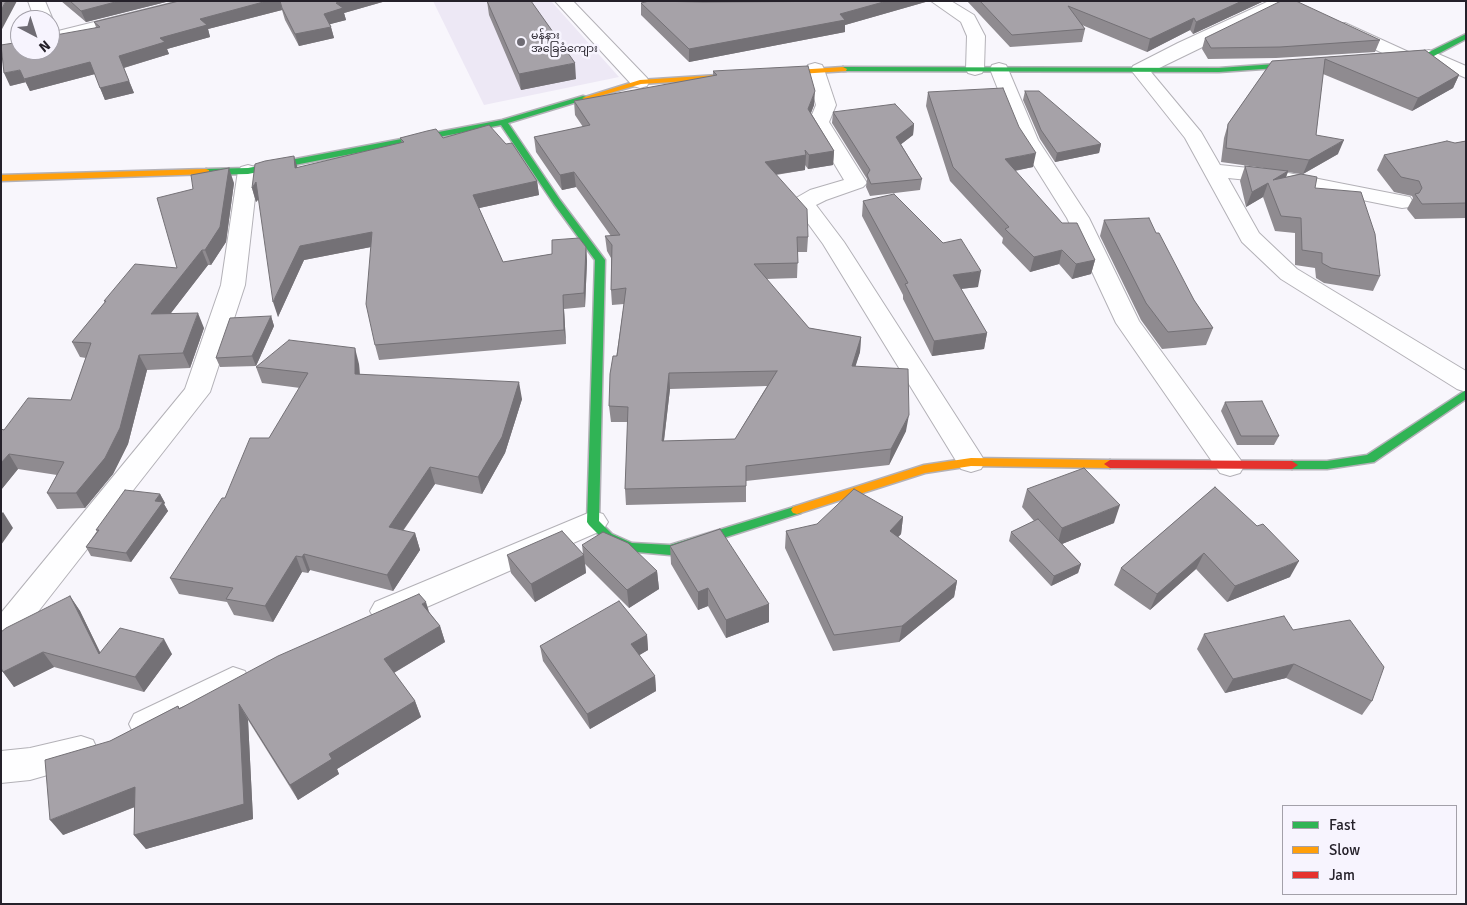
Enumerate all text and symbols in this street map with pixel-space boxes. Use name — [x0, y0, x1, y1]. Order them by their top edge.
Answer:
north arrow — [10, 10, 60, 60]
place label: မန်နား အခြေခံကျေား — [531, 29, 598, 55]
text: N — [35, 36, 54, 56]
marker: မန်နား အခြေခံကျေား — [515, 36, 527, 48]
legend — [1282, 805, 1457, 895]
text: Fast — [1329, 816, 1356, 834]
text: Slow — [1329, 841, 1360, 859]
text: Jam — [1329, 866, 1355, 884]

